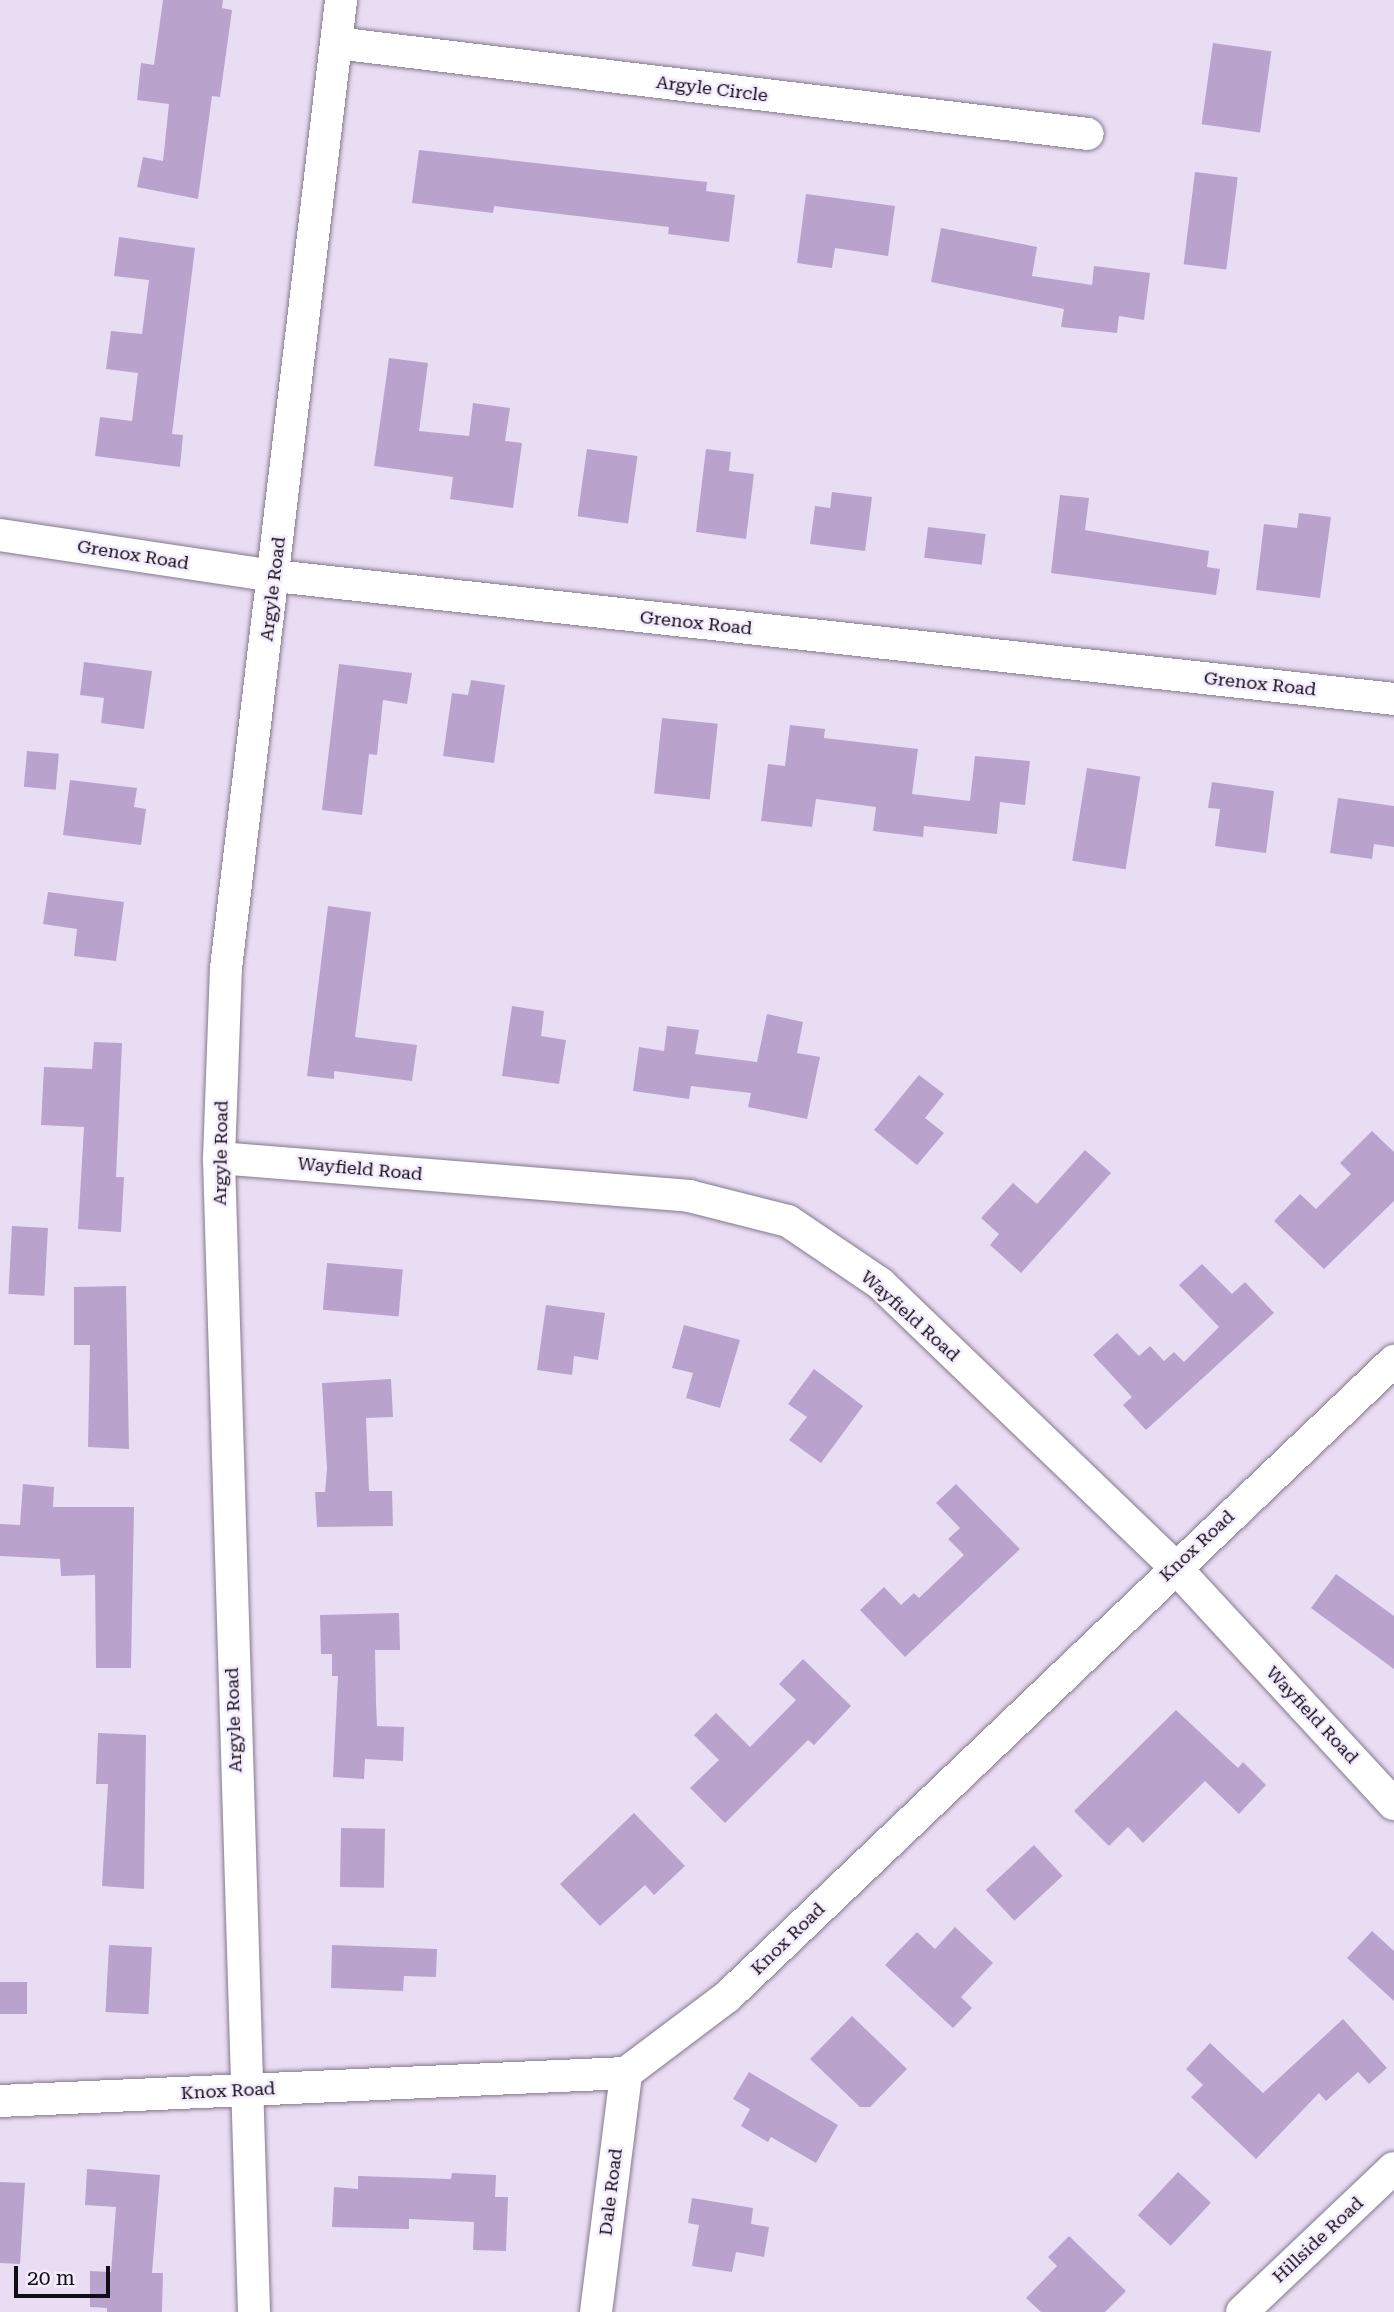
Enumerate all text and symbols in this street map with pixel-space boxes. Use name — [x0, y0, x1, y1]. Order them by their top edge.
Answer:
street label: Argyle Circle — [655, 71, 769, 107]
street label: Grenox Road — [76, 536, 190, 574]
street label: Argyle Road — [256, 536, 290, 642]
street label: Grenox Road — [639, 606, 753, 640]
street label: Grenox Road — [1203, 667, 1317, 701]
street label: Argyle Road — [209, 1100, 233, 1206]
street label: Wayfield Road — [297, 1153, 423, 1185]
street label: Wayfield Road — [856, 1266, 964, 1366]
street label: Knox Road — [1155, 1506, 1239, 1586]
street label: Wayfield Road — [1261, 1662, 1363, 1768]
street label: Argyle Road — [221, 1667, 247, 1773]
street label: Knox Road — [746, 1898, 830, 1980]
street label: Knox Road — [180, 2078, 276, 2104]
street label: Dale Road — [595, 2147, 627, 2237]
street label: Hillside Road — [1268, 2192, 1368, 2288]
scale bar — [18, 2252, 114, 2296]
text: 20 m — [27, 2266, 75, 2290]

